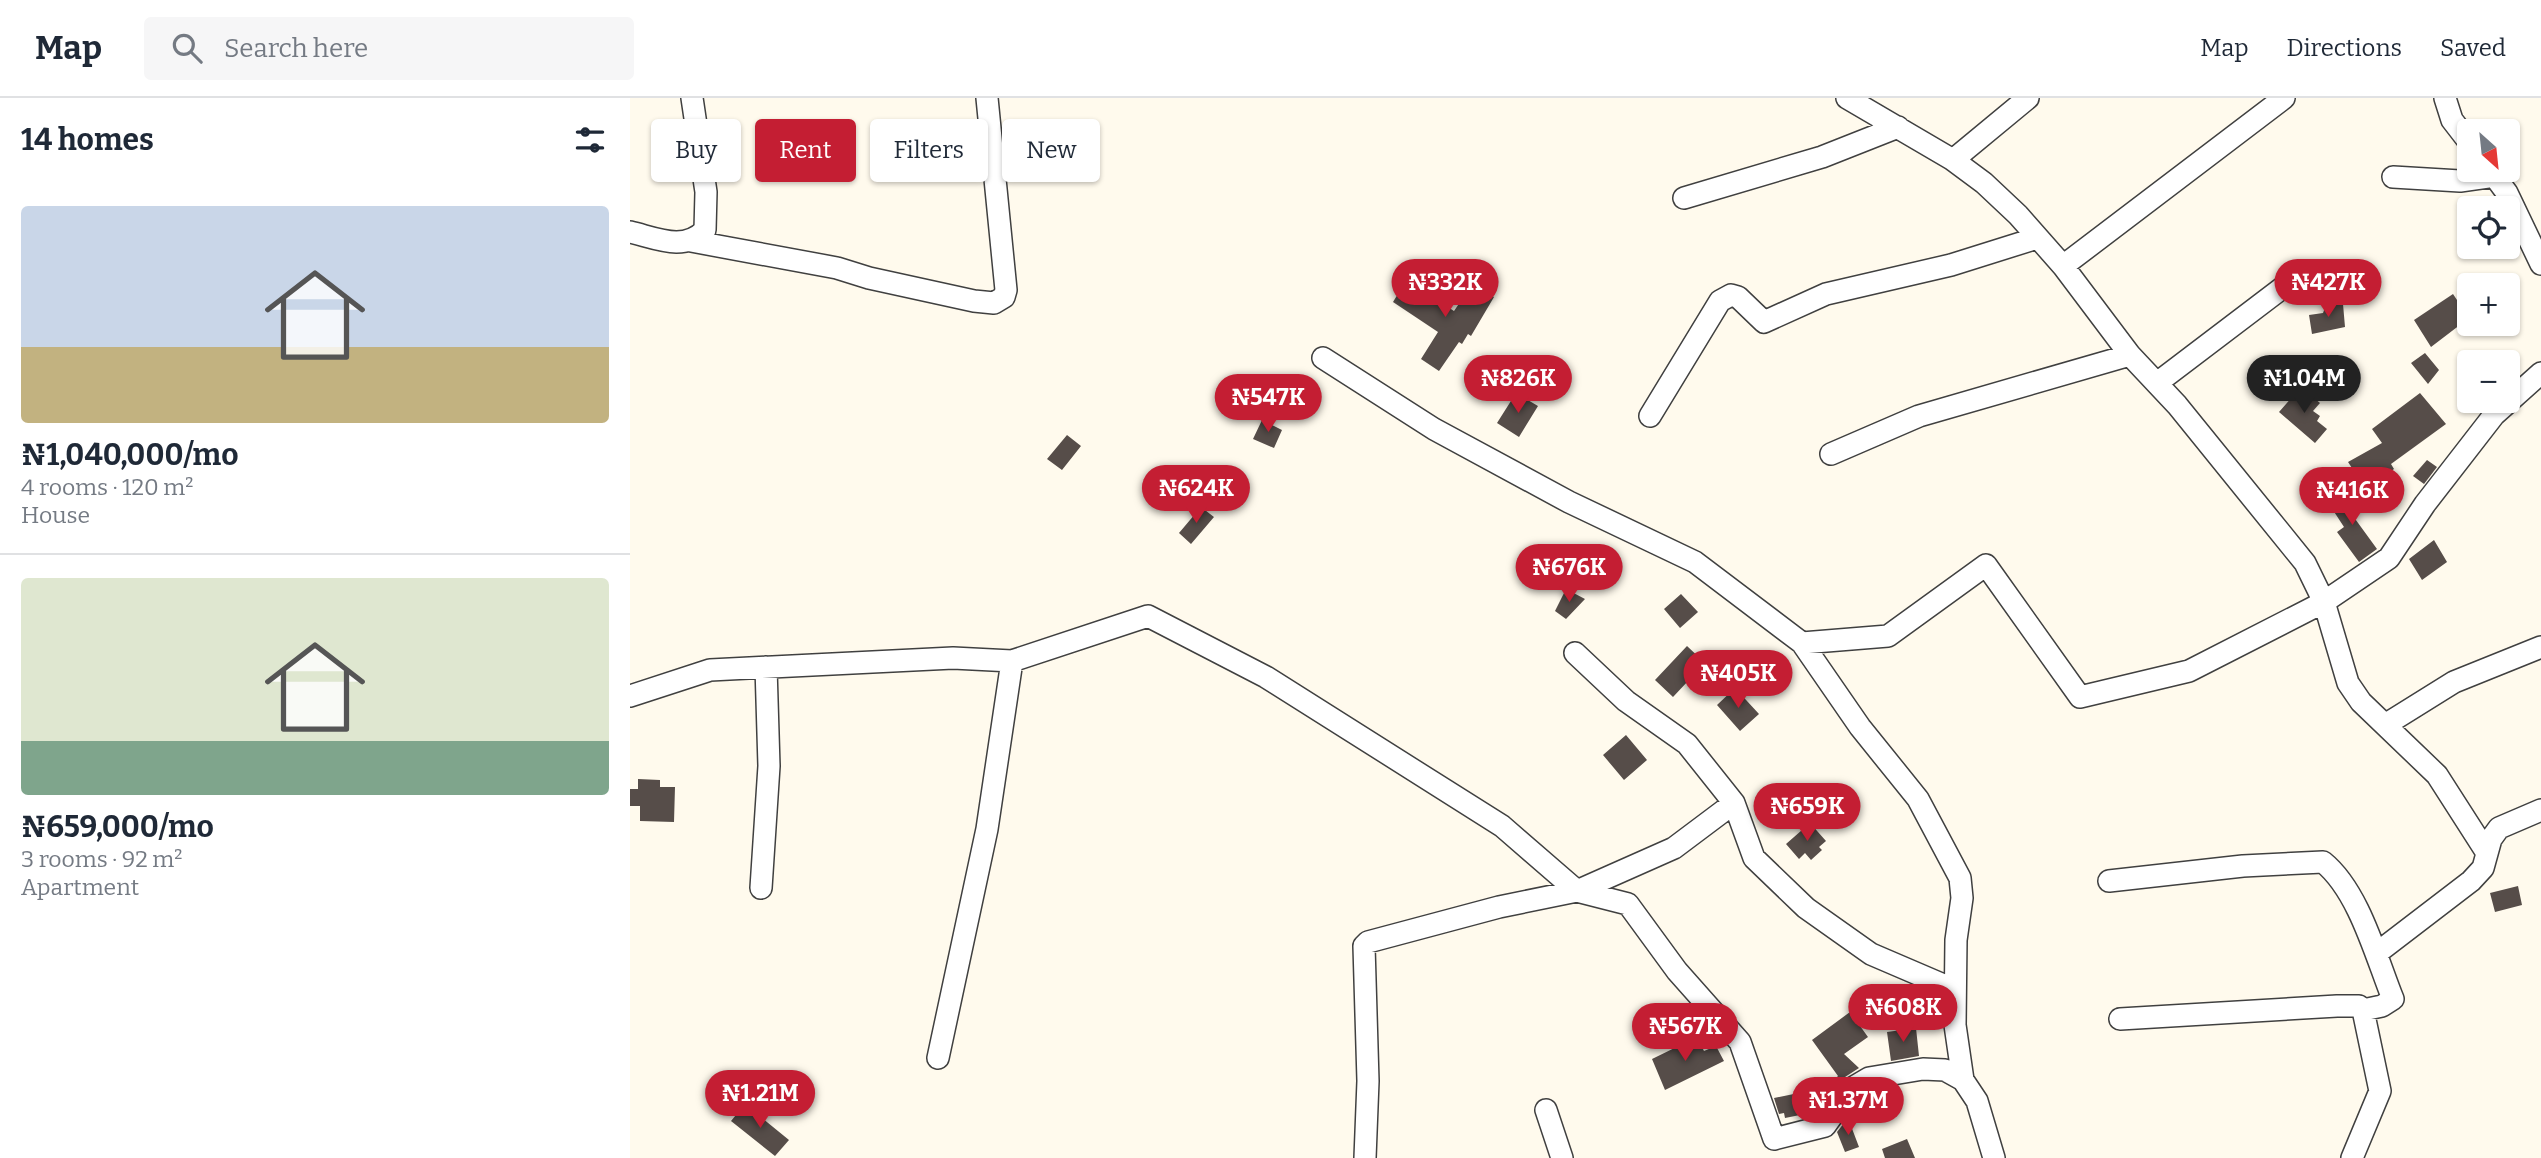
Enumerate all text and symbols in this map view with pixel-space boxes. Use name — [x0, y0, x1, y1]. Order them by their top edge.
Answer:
search box — [144, 17, 634, 80]
text: Map — [35, 28, 102, 68]
icon: search — [168, 29, 206, 67]
text: Search here — [224, 33, 368, 64]
text: Map — [2200, 34, 2249, 62]
text: Directions — [2287, 34, 2402, 62]
text: Saved — [2440, 34, 2506, 62]
chip: Buy — [651, 119, 741, 182]
chip: Rent — [755, 119, 856, 182]
chip: Filters — [870, 119, 988, 182]
chip: New — [1002, 119, 1100, 182]
north arrow — [2457, 119, 2520, 182]
map controls — [2457, 119, 2520, 413]
icon: filters — [571, 121, 609, 159]
text: 14 homes — [21, 122, 154, 158]
button: locate — [2457, 196, 2520, 259]
icon: home — [252, 252, 378, 378]
pin: ₦332K — [1396, 260, 1494, 319]
pin: ₦427K — [2279, 260, 2377, 319]
text: ₦332K — [1408, 268, 1482, 296]
text: ₦427K — [2290, 268, 2366, 296]
button: + — [2457, 273, 2520, 336]
button: − — [2457, 350, 2520, 413]
pin: ₦826K — [1469, 356, 1567, 415]
pin: ₦1.04M — [2247, 356, 2361, 415]
text: ₦826K — [1480, 364, 1556, 392]
text: ₦1.04M — [2263, 364, 2345, 392]
pin: ₦547K — [1219, 374, 1317, 434]
text: ₦547K — [1231, 383, 1305, 411]
text: ₦1,040,000/mo — [21, 437, 239, 473]
pin: ₦624K — [1147, 466, 1245, 525]
pin: ₦416K — [2303, 468, 2401, 527]
text: 4 rooms · 120 m² — [21, 473, 193, 501]
text: ₦624K — [1158, 474, 1234, 502]
text: ₦416K — [2315, 476, 2389, 504]
text: House — [21, 501, 90, 529]
pin: ₦676K — [1520, 545, 1618, 604]
text: ₦676K — [1532, 553, 1606, 581]
icon: home — [252, 624, 378, 750]
pin: ₦405K — [1689, 650, 1787, 710]
text: ₦405K — [1699, 659, 1777, 687]
pin: ₦659K — [1758, 784, 1856, 843]
text: ₦659K — [1770, 792, 1844, 820]
text: ₦659,000/mo — [21, 809, 214, 845]
text: 3 rooms · 92 m² — [21, 845, 182, 873]
text: Apartment — [21, 873, 139, 901]
pin: ₦608K — [1854, 984, 1952, 1044]
text: ₦608K — [1864, 993, 1942, 1021]
pin: ₦567K — [1636, 1004, 1734, 1063]
text: ₦567K — [1648, 1012, 1722, 1040]
pin: ₦1.21M — [703, 1070, 817, 1130]
pin: ₦1.37M — [1791, 1077, 1905, 1137]
text: ₦1.21M — [721, 1079, 799, 1107]
text: ₦1.37M — [1808, 1086, 1888, 1114]

